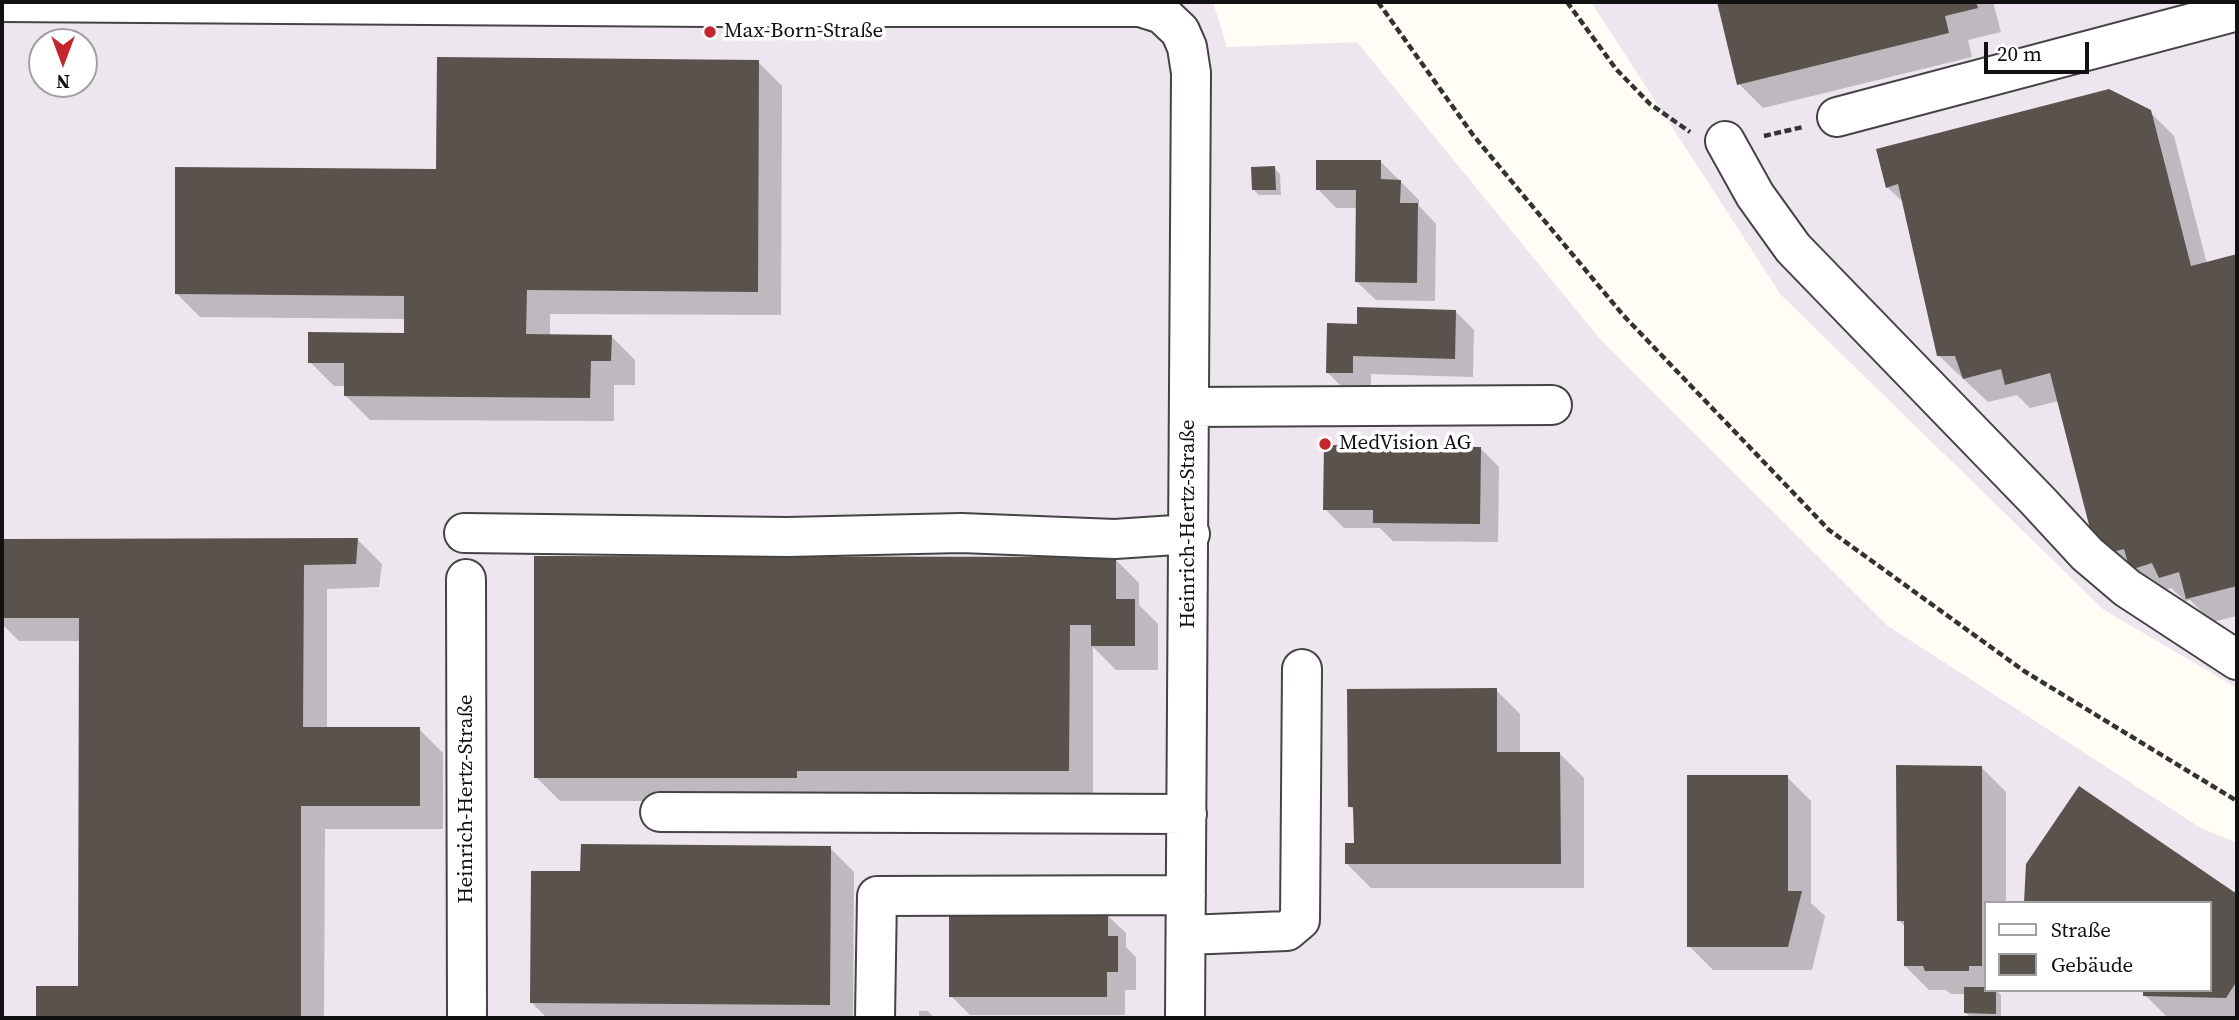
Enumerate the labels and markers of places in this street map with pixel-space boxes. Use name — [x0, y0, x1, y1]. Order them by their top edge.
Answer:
place label: Max-Born-Straße — [724, 19, 883, 45]
marker: Max-Born-Straße — [702, 24, 718, 40]
place label: MedVision AG — [1339, 431, 1471, 457]
marker: MedVision AG — [1317, 436, 1333, 452]

